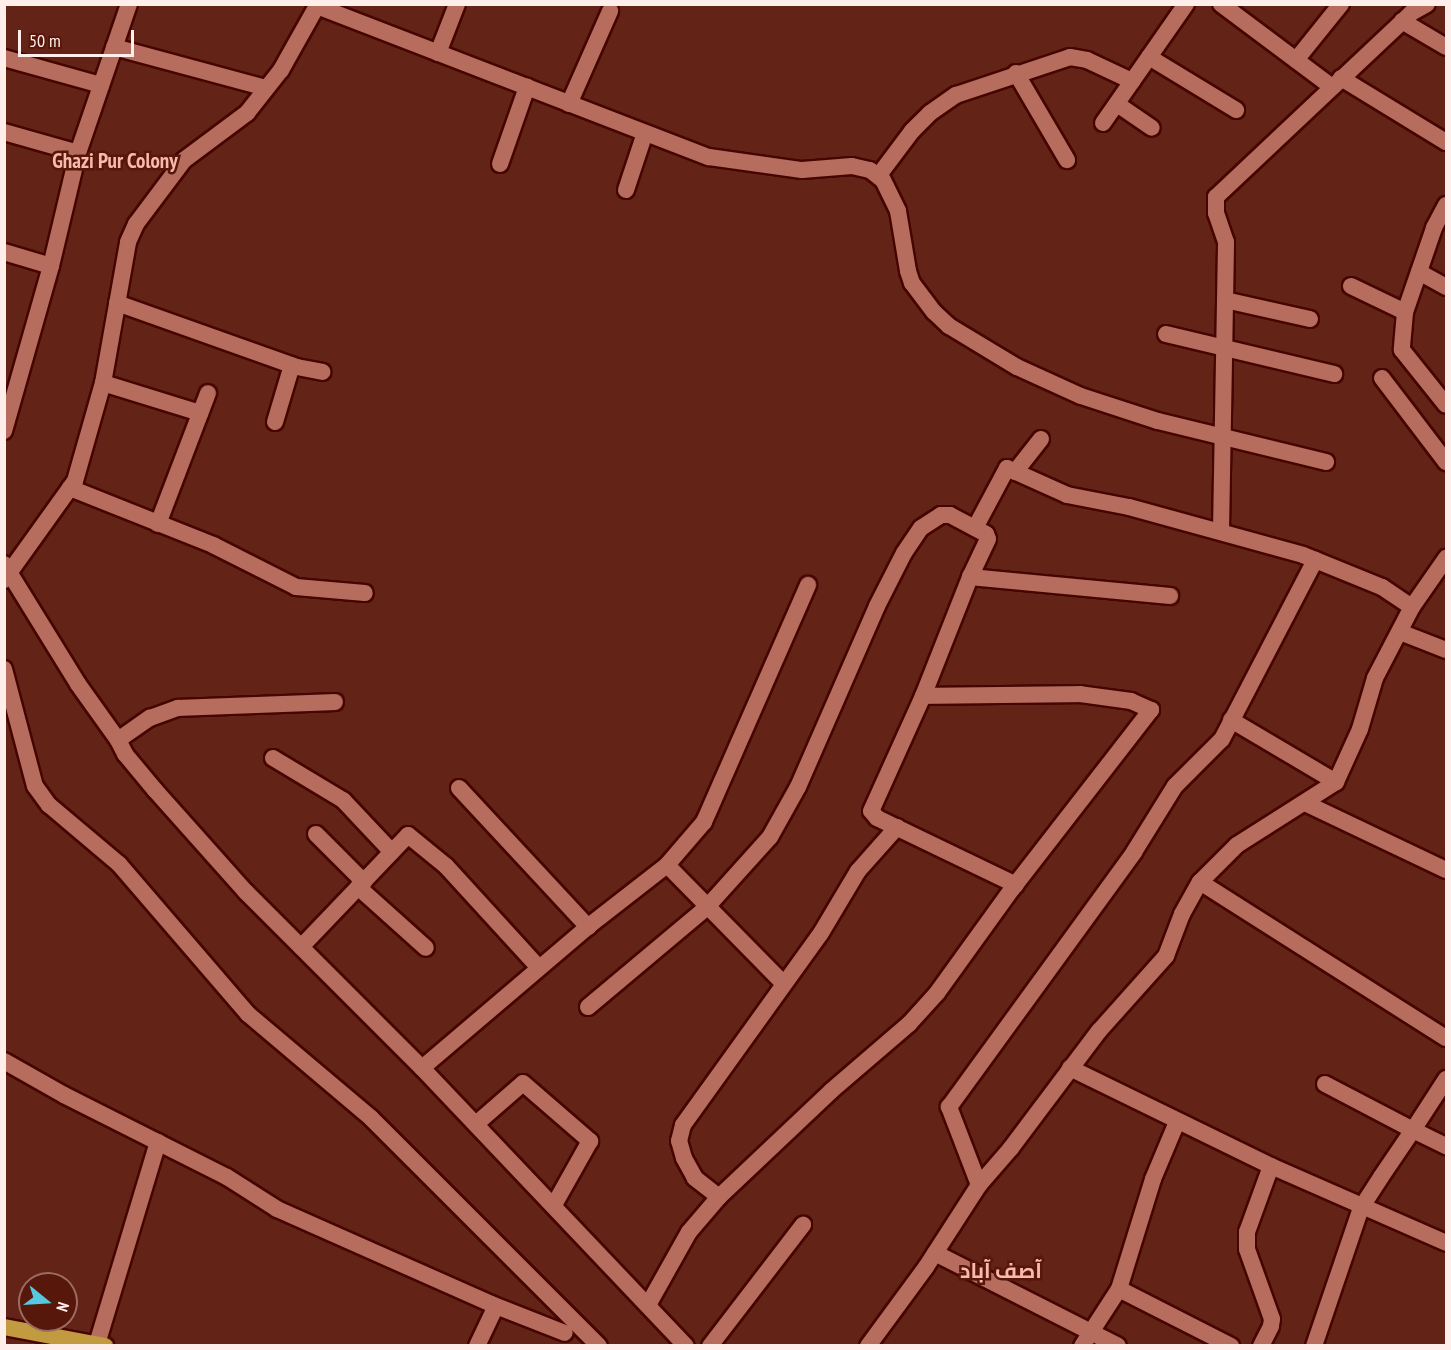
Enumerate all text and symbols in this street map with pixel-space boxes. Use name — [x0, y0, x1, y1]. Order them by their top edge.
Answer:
scale bar — [21, 18, 136, 56]
text: 50 m — [29, 29, 61, 52]
district label: Ghazi Pur Colony — [52, 148, 178, 174]
district label: آصف آباد — [960, 1258, 1042, 1284]
north arrow — [18, 1272, 78, 1332]
text: N — [52, 1300, 74, 1314]

